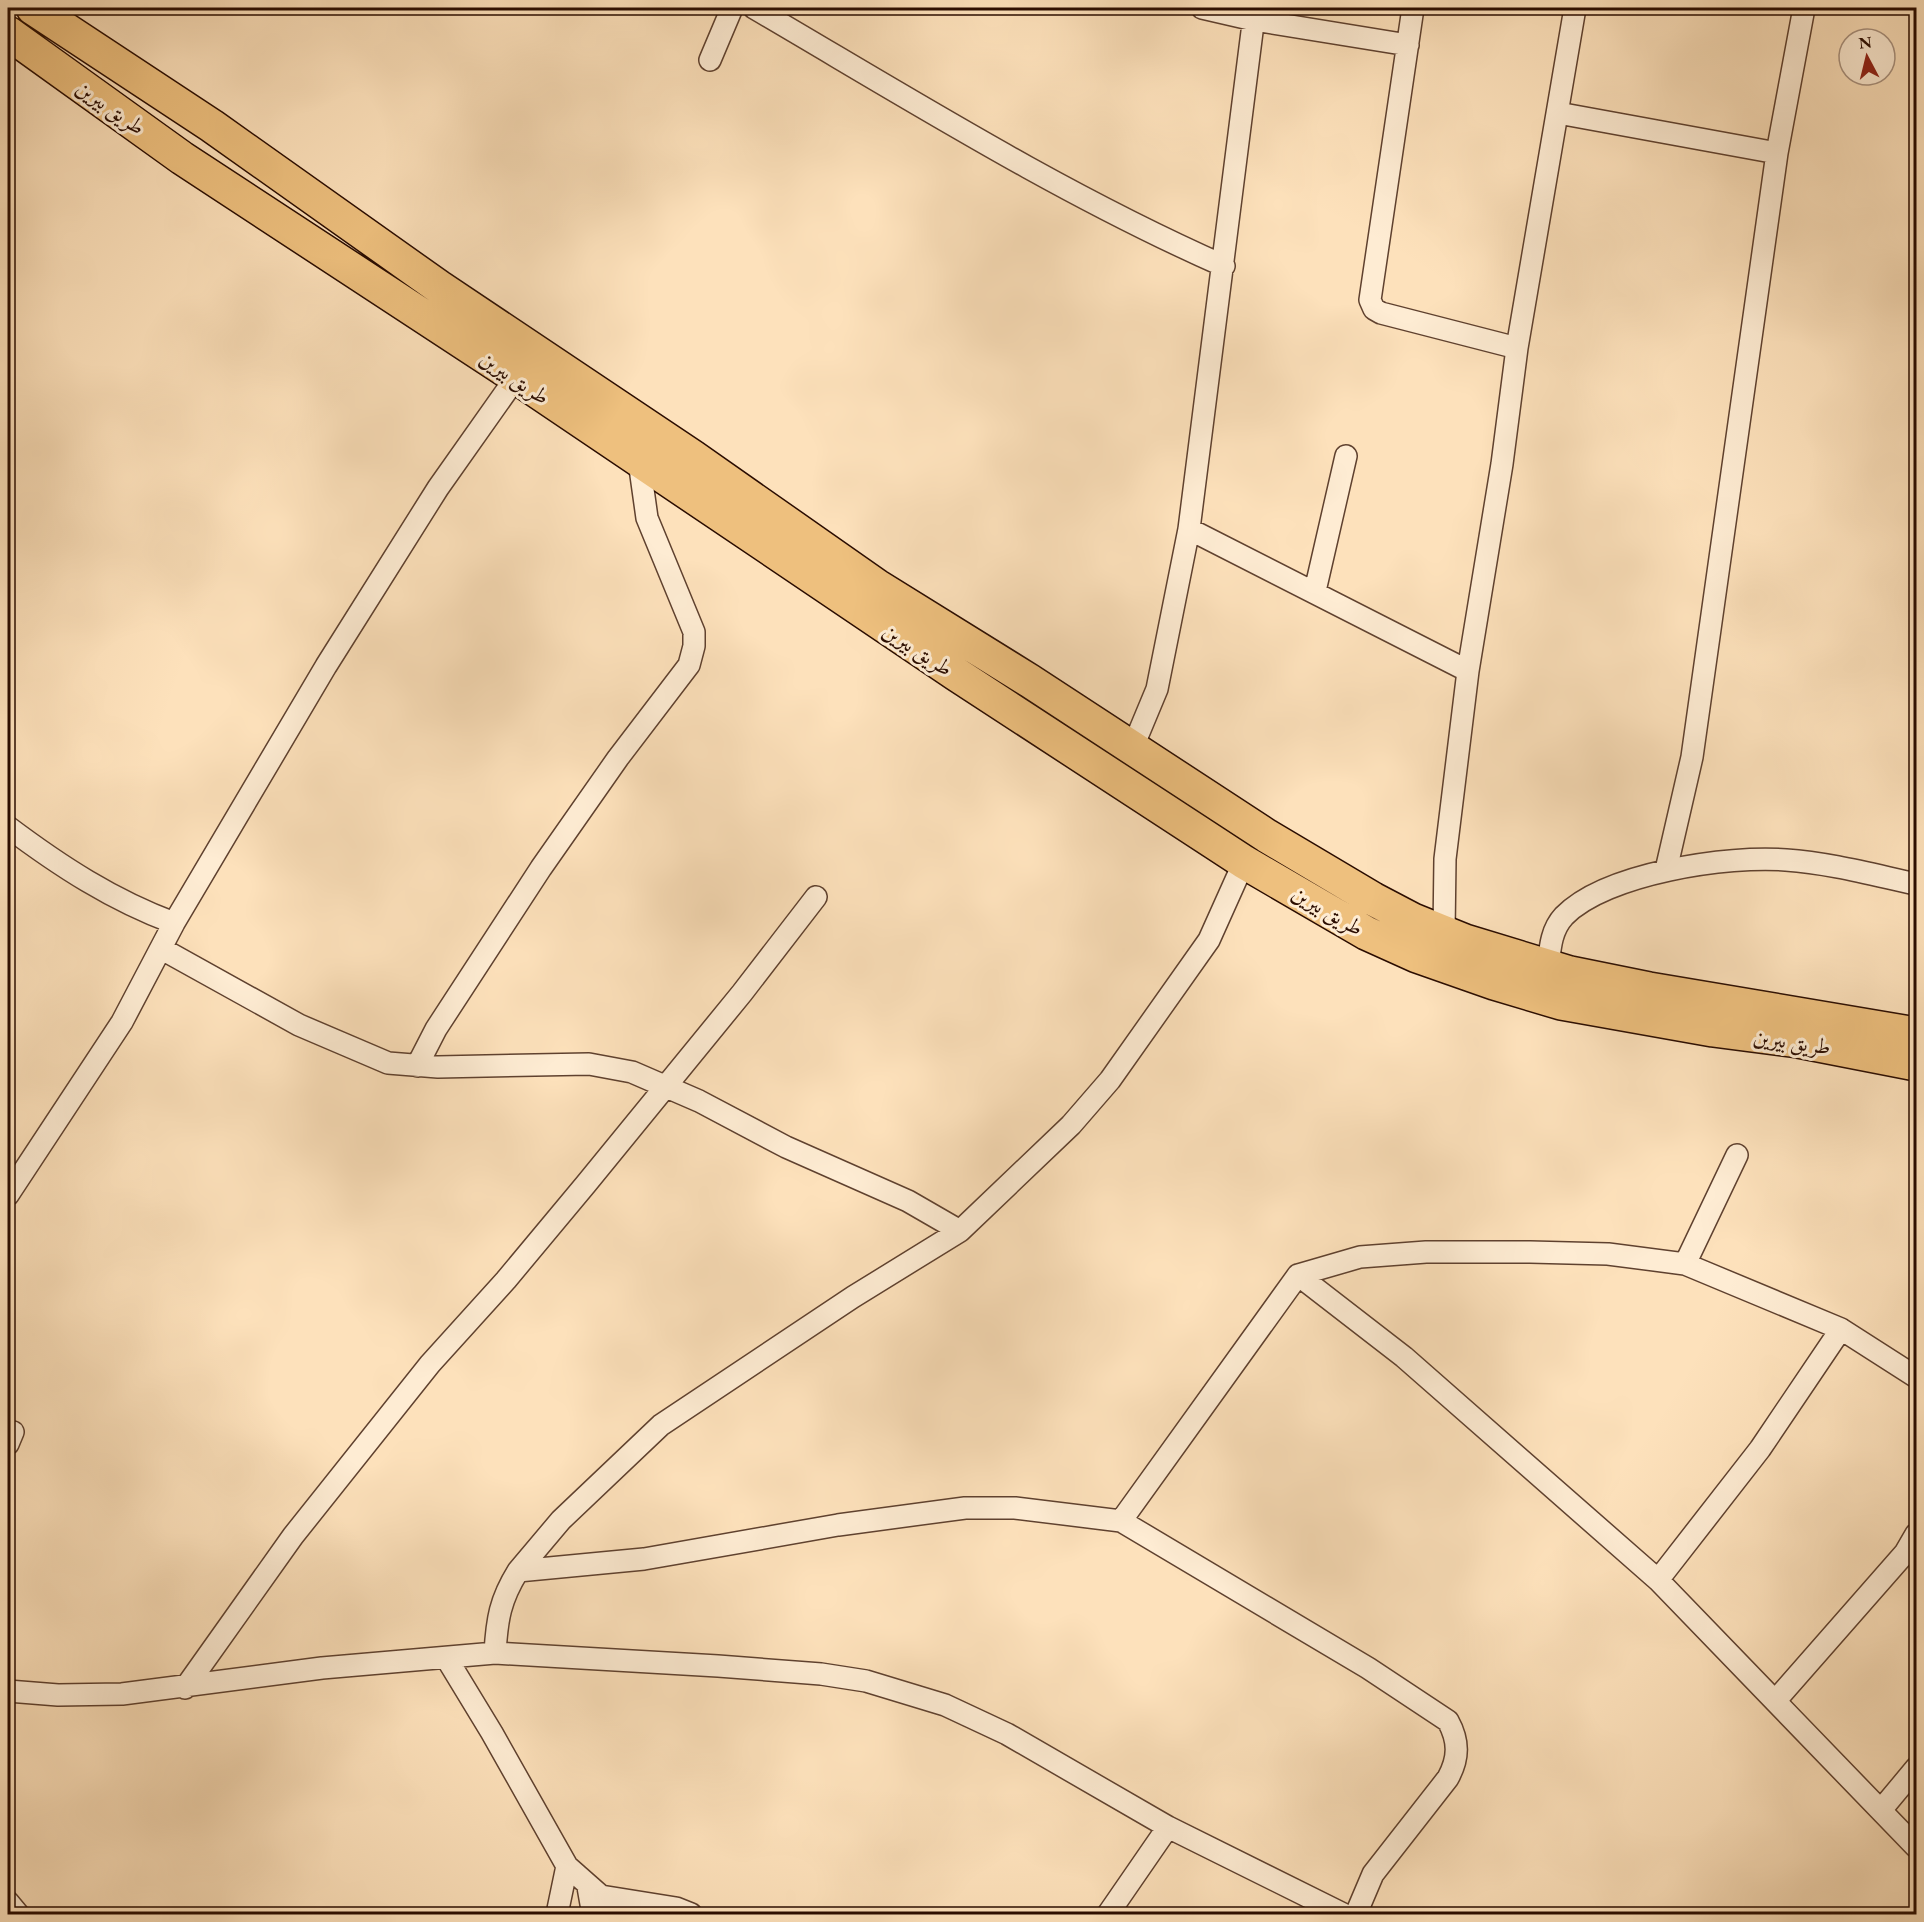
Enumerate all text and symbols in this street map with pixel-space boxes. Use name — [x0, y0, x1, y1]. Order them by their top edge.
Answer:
north arrow — [1837, 27, 1897, 87]
text: N — [1858, 31, 1873, 54]
street label: طريق بيرين — [70, 73, 151, 142]
street label: طريق بيرين — [474, 344, 555, 411]
street label: طريق بيرين — [877, 616, 958, 683]
street label: طريق بيرين — [1287, 878, 1369, 943]
street label: طريق بيرين — [1751, 1022, 1833, 1061]

